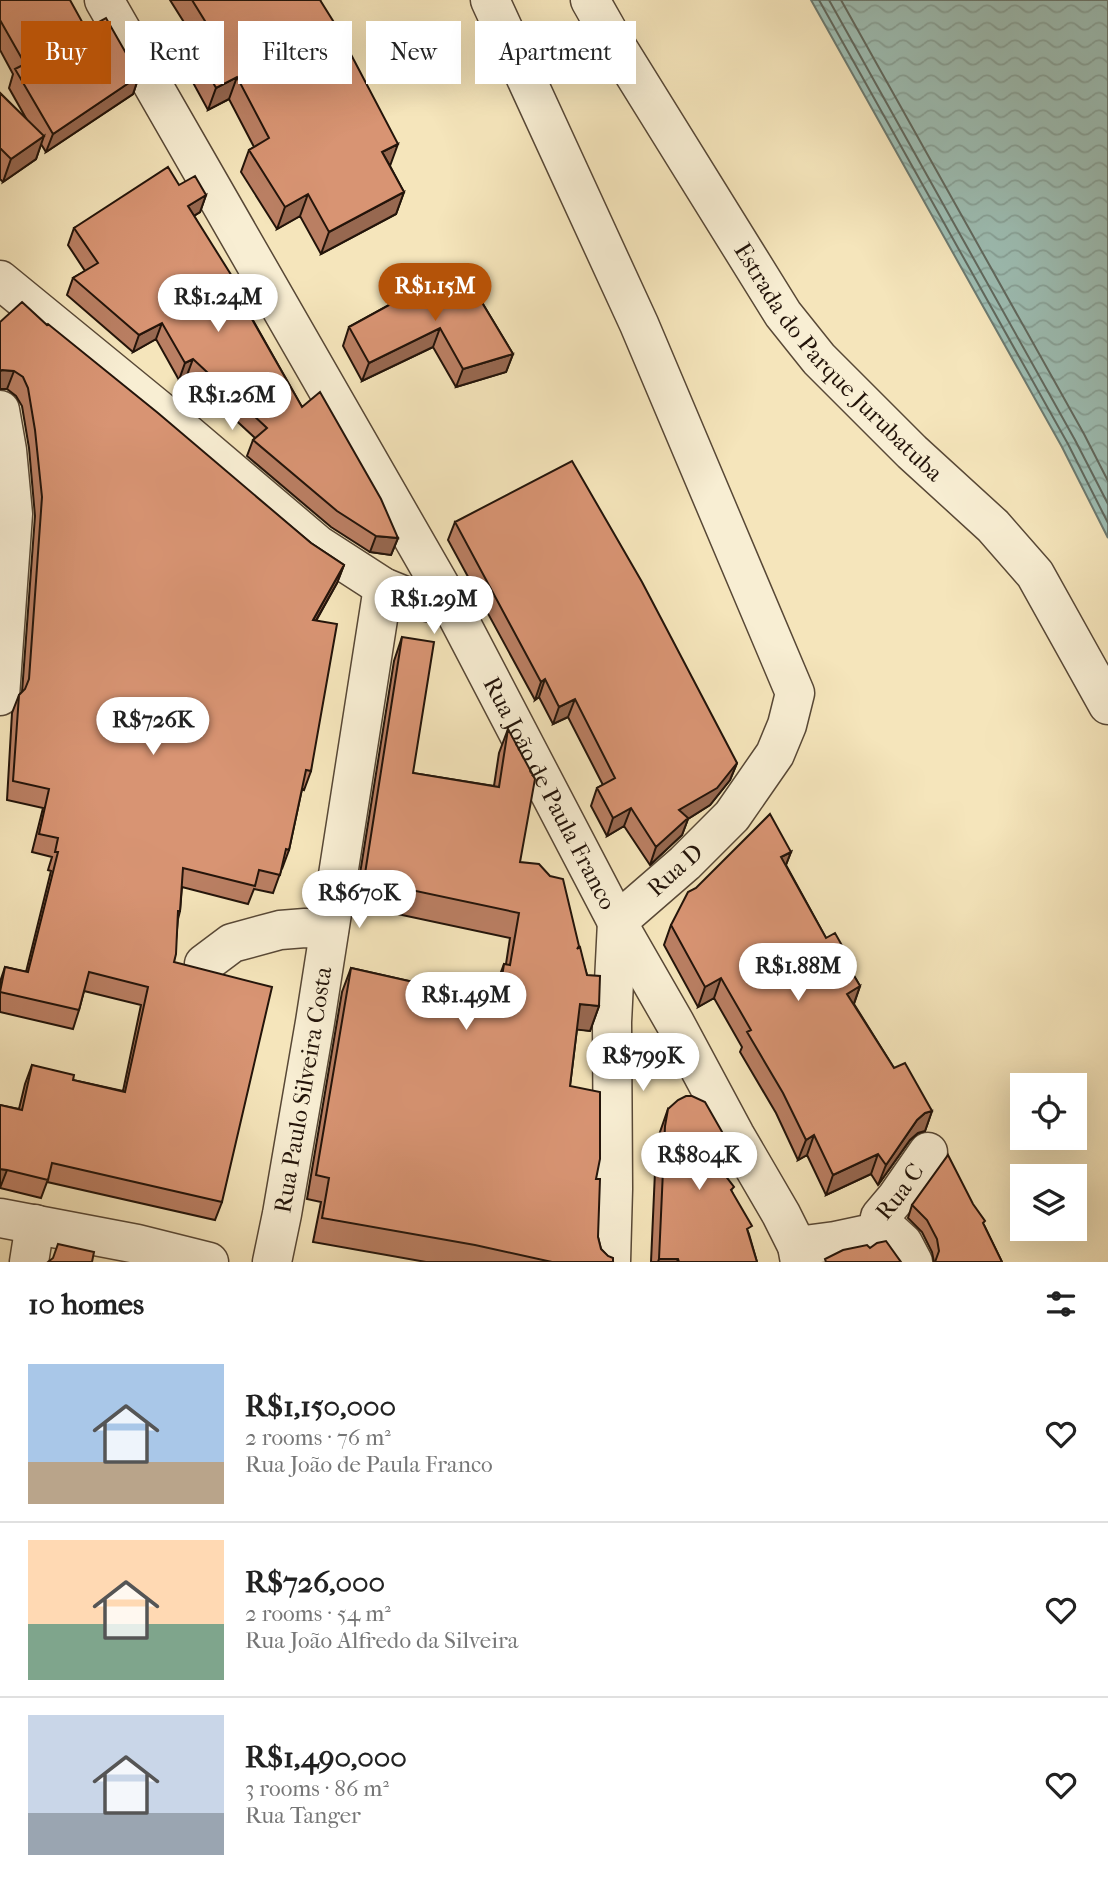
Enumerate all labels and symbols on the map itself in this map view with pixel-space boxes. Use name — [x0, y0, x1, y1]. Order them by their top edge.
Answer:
street label: Estrada do Parque Jurubatuba — [728, 238, 949, 488]
pin: R$1.15M — [370, 264, 500, 323]
pin: R$1.24M — [153, 274, 283, 334]
pin: R$1.26M — [167, 372, 297, 432]
pin: R$1.29M — [369, 576, 499, 636]
street label: Rua João de Paula Franco — [477, 672, 622, 914]
pin: R$726K — [96, 698, 210, 757]
street label: Rua D — [641, 838, 709, 902]
pin: R$670K — [302, 870, 416, 930]
pin: R$1.88M — [733, 944, 863, 1003]
street label: Rua Paulo Silveira Costa — [268, 964, 338, 1215]
pin: R$1.49M — [401, 972, 531, 1032]
pin: R$799K — [586, 1034, 700, 1093]
pin: R$804K — [642, 1132, 756, 1192]
street label: Rua C — [870, 1158, 930, 1225]

